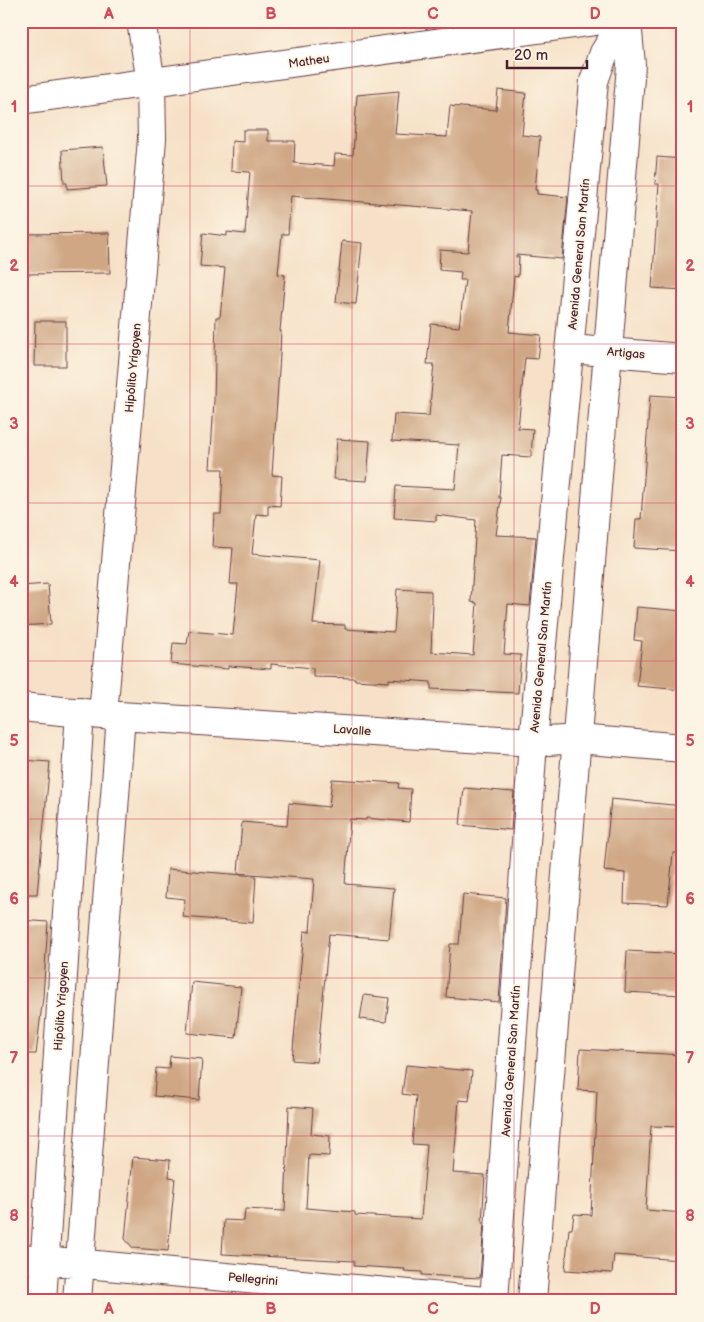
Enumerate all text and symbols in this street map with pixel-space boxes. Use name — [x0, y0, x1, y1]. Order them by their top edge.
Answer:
text: A — [103, 5, 114, 24]
text: B — [265, 5, 277, 24]
text: C — [427, 5, 439, 24]
text: D — [589, 5, 601, 24]
scale bar — [507, 38, 586, 70]
text: 20 m — [514, 46, 548, 65]
street label: Matheu — [288, 51, 331, 72]
text: 1 — [11, 98, 17, 117]
text: 1 — [687, 98, 693, 117]
street label: Avenida General San Martín — [565, 178, 594, 330]
text: 2 — [9, 257, 19, 276]
text: 2 — [685, 257, 695, 276]
street label: Hipólito Yrigoyen — [122, 322, 145, 413]
street label: Artigas — [606, 344, 646, 363]
text: 3 — [9, 415, 19, 434]
text: 3 — [685, 415, 695, 434]
text: 4 — [9, 573, 19, 592]
text: 4 — [685, 573, 695, 592]
street label: Avenida General San Martín — [527, 581, 556, 733]
street label: Lavalle — [332, 722, 372, 739]
text: 5 — [9, 732, 19, 751]
text: 5 — [685, 732, 695, 751]
text: 6 — [9, 890, 19, 909]
text: 6 — [685, 890, 695, 909]
street label: Hipólito Yrigoyen — [51, 960, 72, 1051]
street label: Avenida General San Martín — [499, 985, 524, 1137]
text: 7 — [10, 1049, 19, 1068]
text: 7 — [686, 1049, 695, 1068]
text: 8 — [9, 1207, 19, 1226]
text: 8 — [685, 1207, 695, 1226]
street label: Pellegrini — [227, 1270, 279, 1289]
text: A — [103, 1300, 114, 1319]
text: B — [265, 1300, 277, 1319]
text: C — [427, 1300, 439, 1319]
text: D — [589, 1300, 601, 1319]

